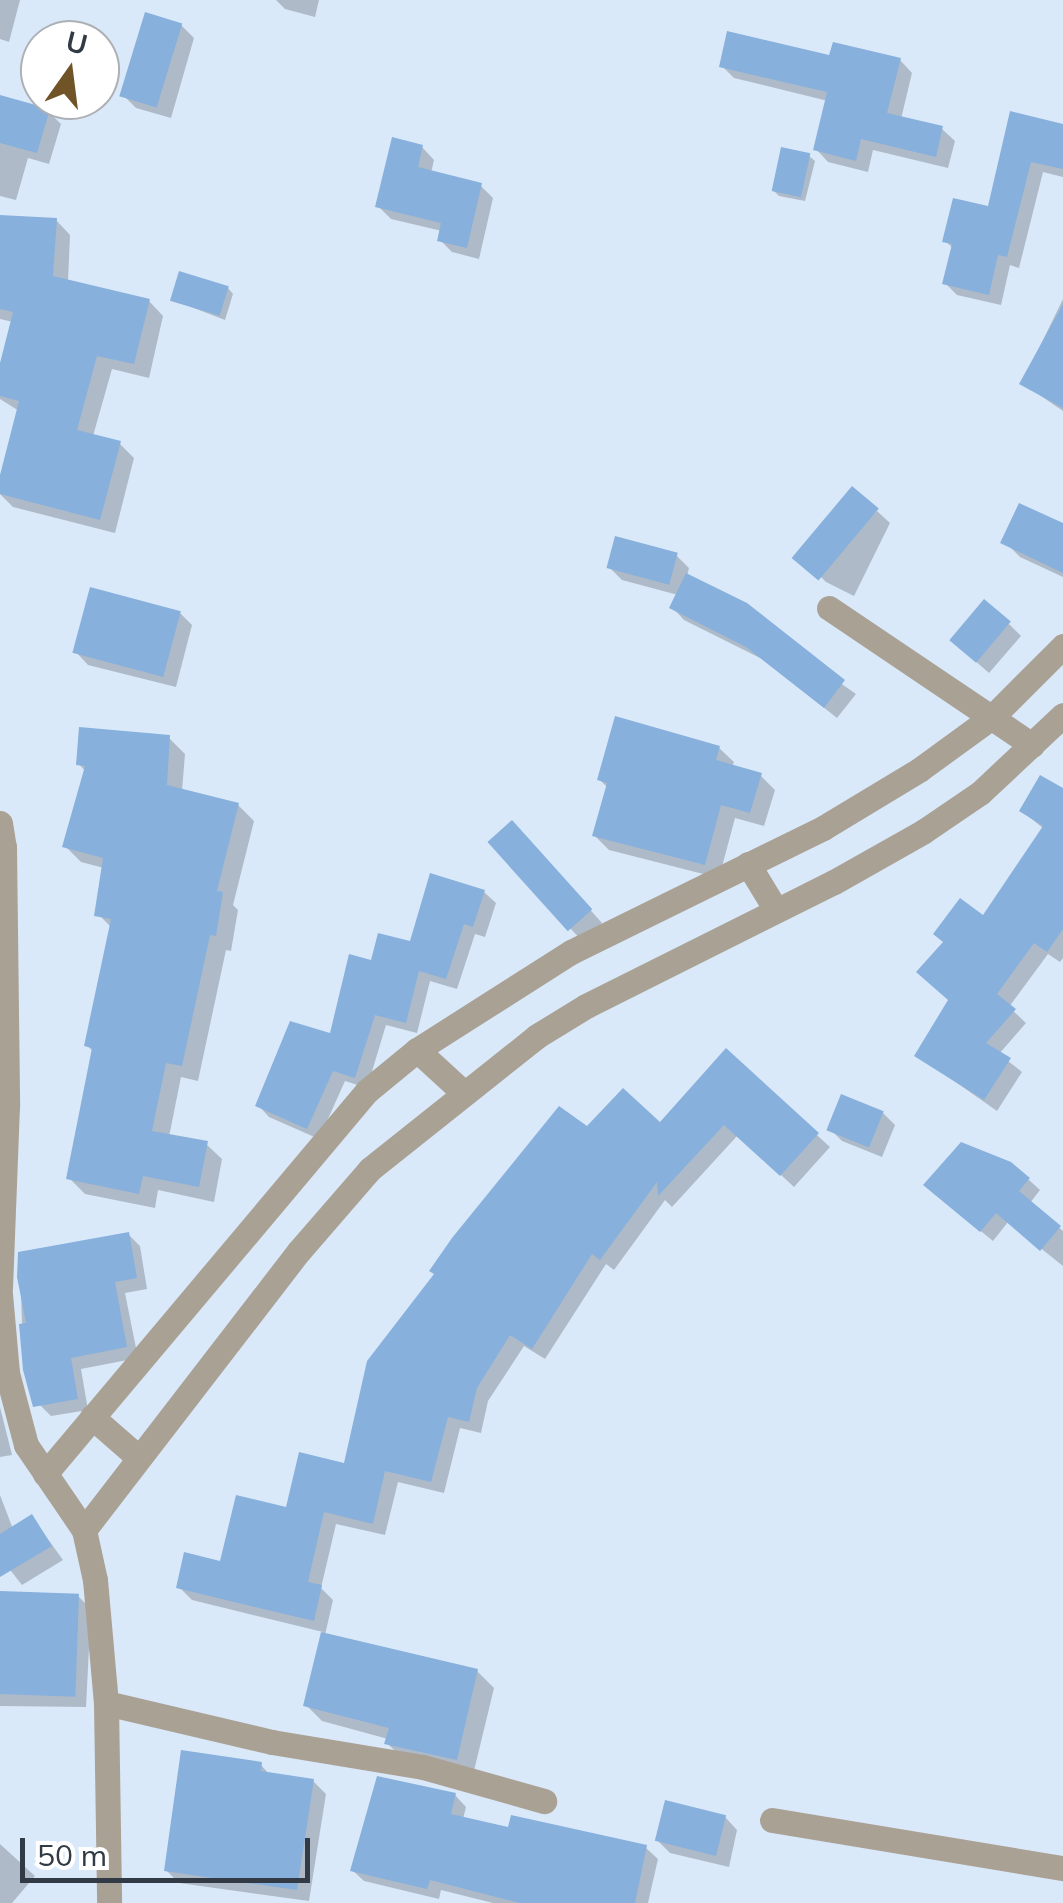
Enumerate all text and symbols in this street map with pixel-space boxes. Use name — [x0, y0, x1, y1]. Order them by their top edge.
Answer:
north arrow — [20, 20, 120, 120]
text: U — [63, 23, 91, 62]
scale bar — [25, 1818, 315, 1880]
text: 50 m — [37, 1836, 107, 1874]

